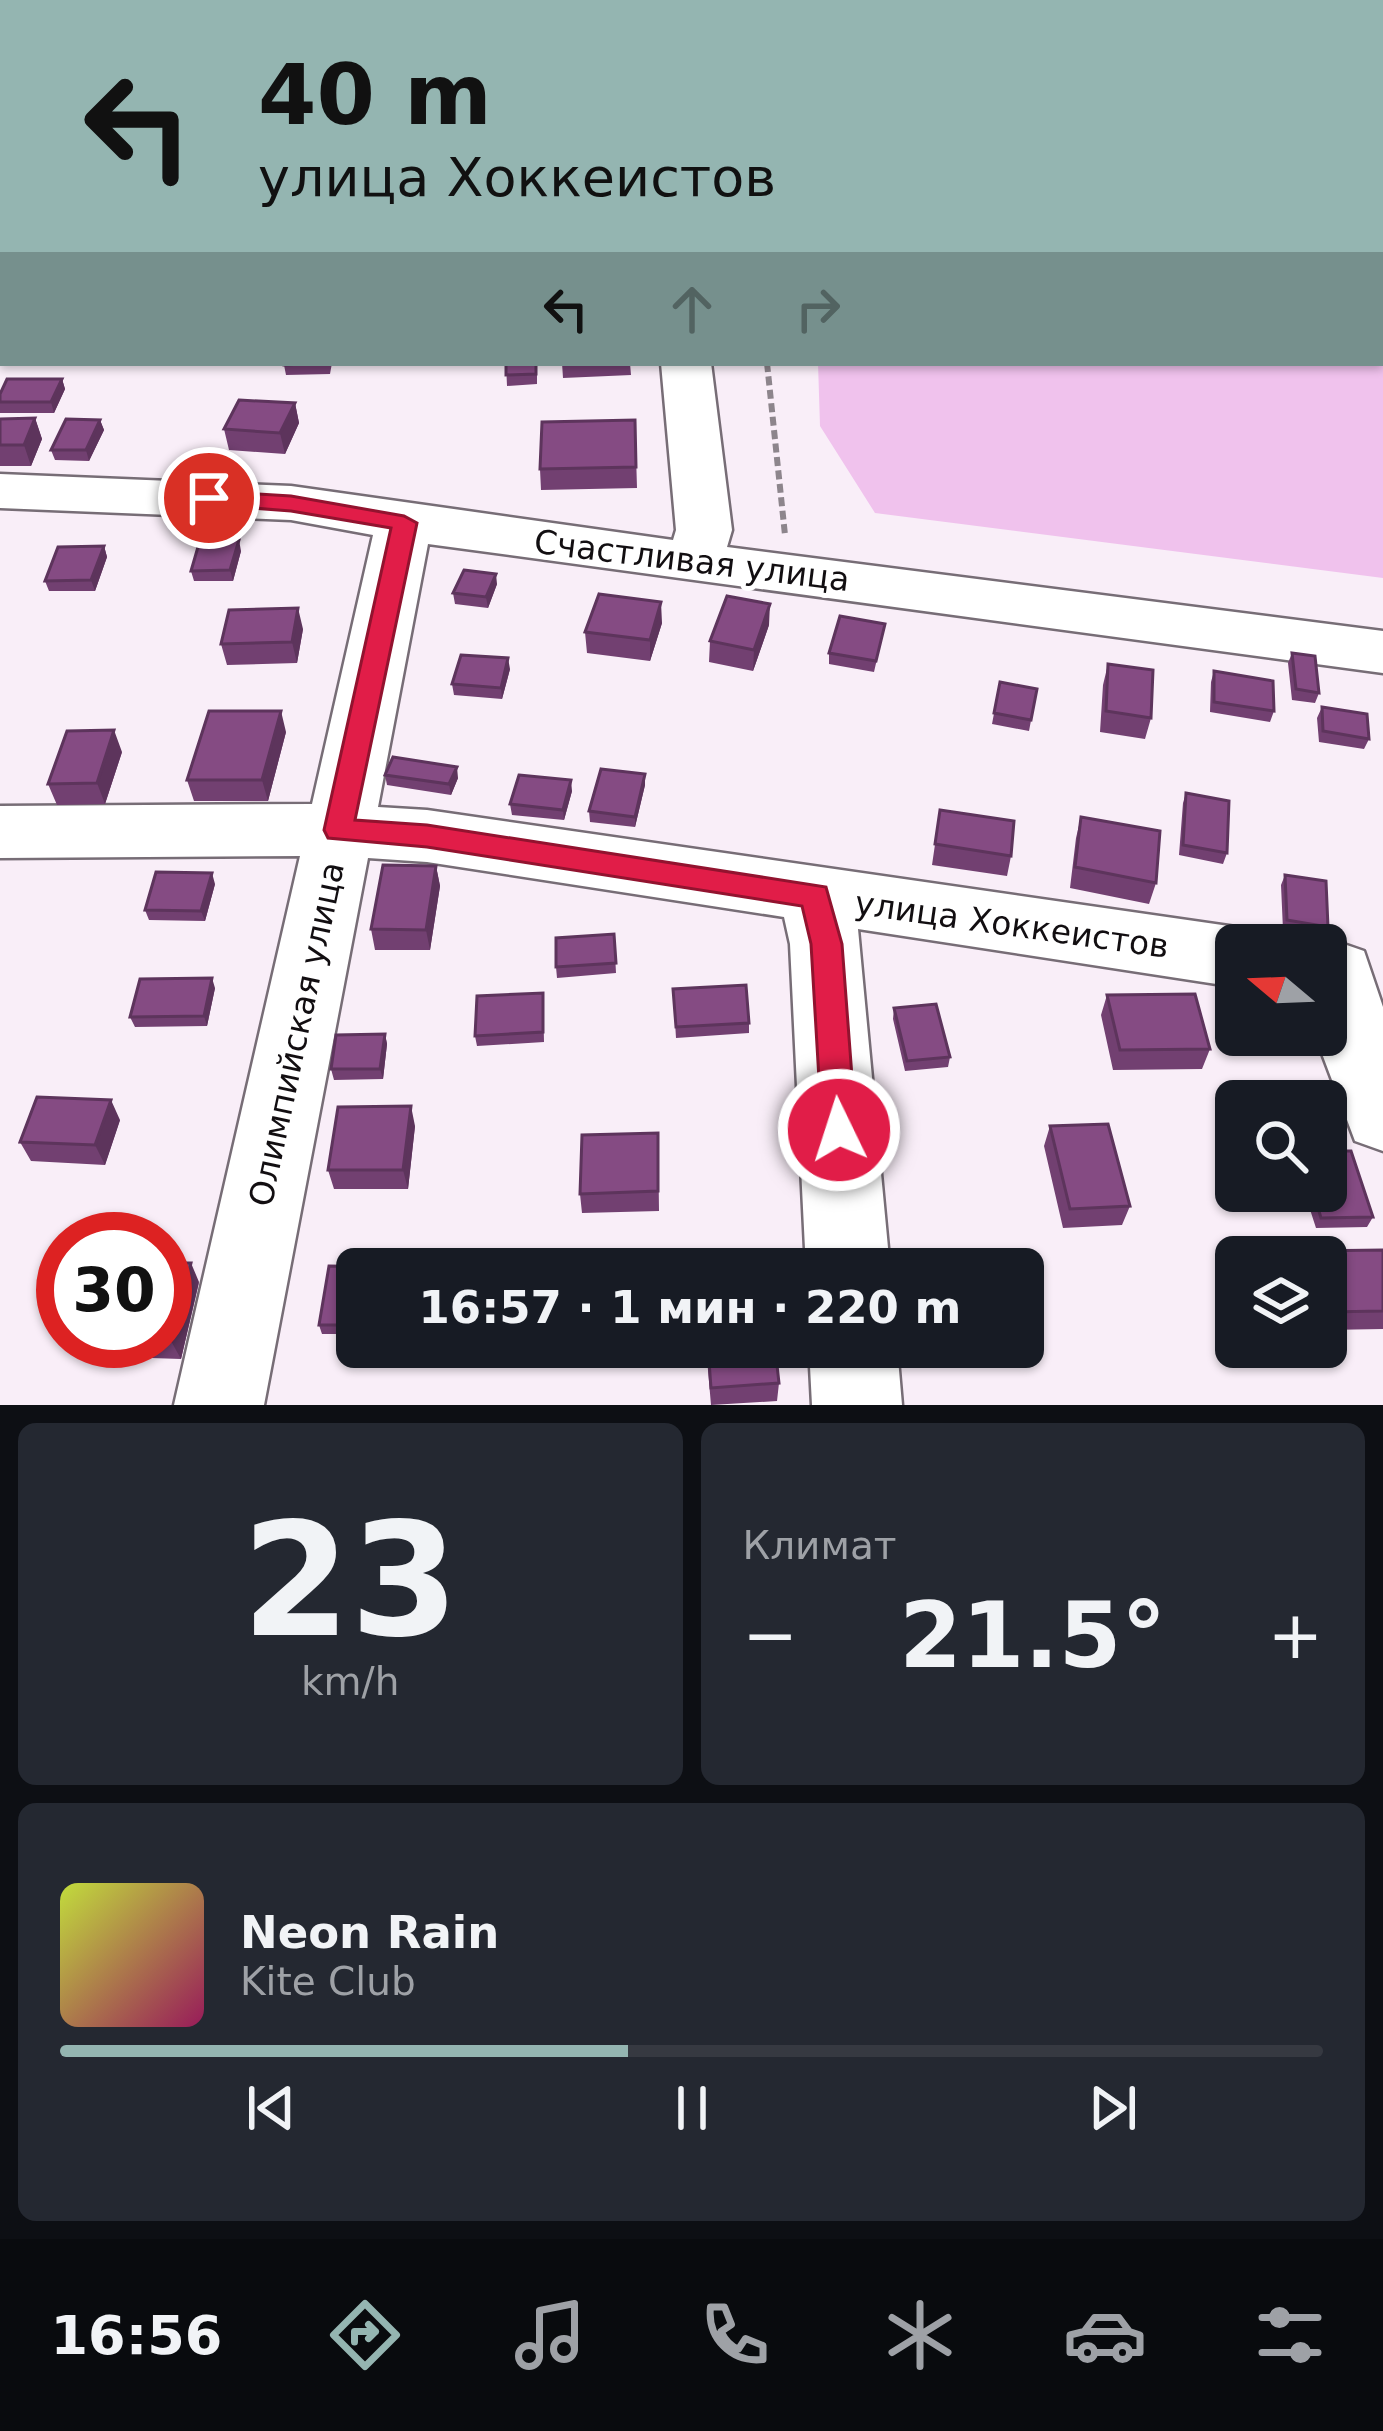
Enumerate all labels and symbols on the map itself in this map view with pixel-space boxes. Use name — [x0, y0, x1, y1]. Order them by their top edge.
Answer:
pin — [158, 447, 260, 549]
street label: Счастливая улица — [532, 522, 852, 599]
street label: Олимпийская улица — [241, 858, 352, 1210]
street label: улица Хоккеистов — [852, 883, 1171, 966]
north arrow — [1215, 924, 1347, 1056]
position arrow — [776, 1067, 902, 1193]
speed limit sign: 30 — [36, 1212, 192, 1368]

